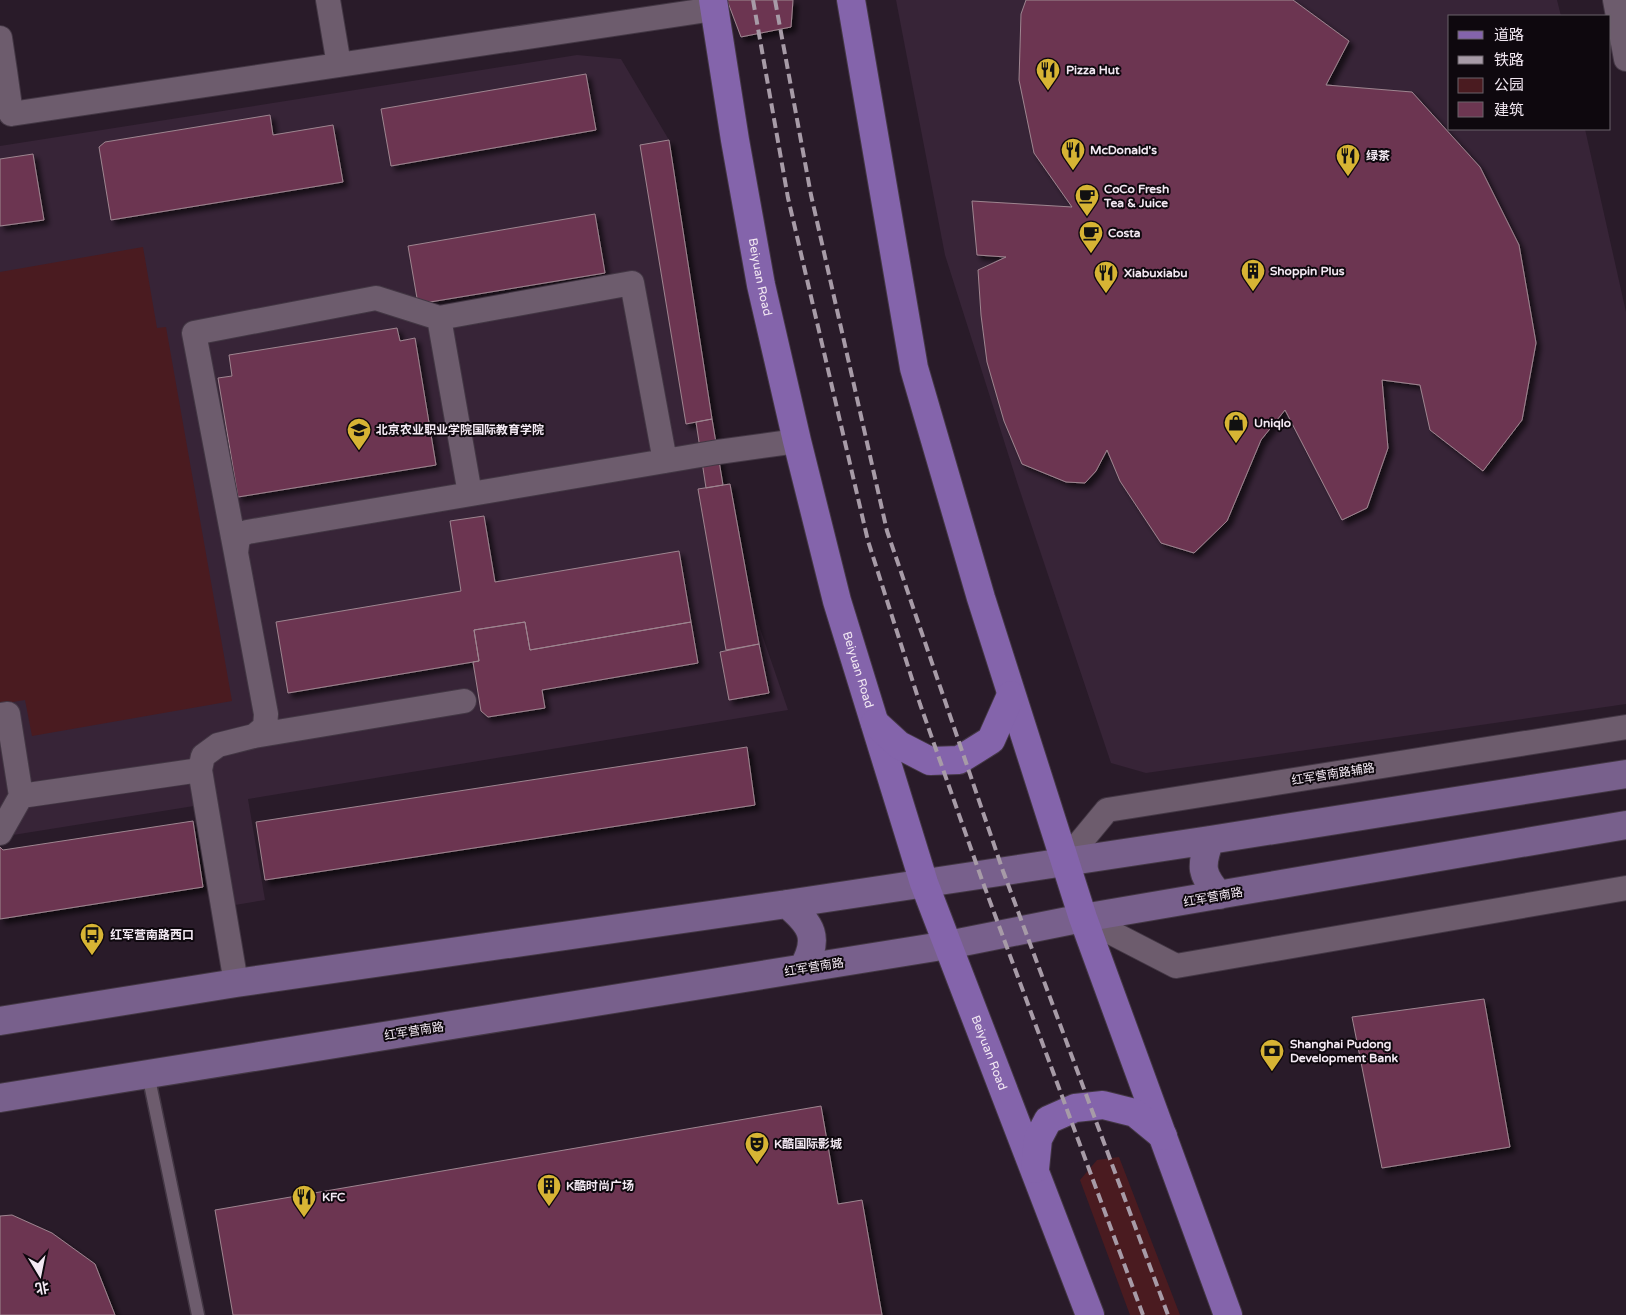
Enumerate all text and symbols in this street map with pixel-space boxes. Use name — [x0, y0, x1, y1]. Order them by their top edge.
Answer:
legend — [1448, 15, 1611, 130]
text: 道路 — [1494, 26, 1524, 44]
text: 铁路 — [1494, 51, 1524, 69]
restaurant icon: Pizza Hut — [1035, 57, 1061, 91]
place label: Pizza Hut — [1066, 63, 1120, 77]
text: 公园 — [1494, 76, 1524, 94]
text: 建筑 — [1494, 101, 1524, 119]
restaurant icon: McDonald's — [1060, 137, 1086, 171]
place label: McDonald's — [1090, 143, 1157, 157]
restaurant icon: 绿茶 — [1335, 143, 1361, 177]
place label: 绿茶 — [1366, 149, 1390, 163]
place label: CoCo Fresh Tea & Juice — [1103, 182, 1169, 210]
cafe icon: CoCo Fresh Tea & Juice — [1074, 183, 1100, 217]
cafe icon: Costa — [1078, 220, 1104, 254]
place label: Costa — [1108, 226, 1141, 240]
street label: Beiyuan Road — [746, 237, 775, 317]
building icon: Shoppin Plus — [1240, 258, 1266, 292]
restaurant icon: Xiabuxiabu — [1093, 260, 1119, 294]
place label: Shoppin Plus — [1270, 264, 1345, 279]
place label: Xiabuxiabu — [1124, 266, 1188, 280]
shop icon: Uniqlo — [1223, 410, 1249, 444]
place label: Uniqlo — [1254, 416, 1291, 431]
school or university icon: 北京农业职业学院国际教育学院 — [346, 417, 372, 451]
place label: 北京农业职业学院国际教育学院 — [376, 423, 544, 437]
street label: Beiyuan Road — [840, 630, 877, 710]
street label: 红军营南路辅路 — [1290, 761, 1376, 787]
street label: 红军营南路 — [1182, 885, 1244, 909]
bus stop icon: 红军营南路西口 — [79, 922, 105, 956]
place label: 红军营南路西口 — [110, 928, 194, 942]
street label: 红军营南路 — [783, 955, 845, 979]
street label: Beiyuan Road — [968, 1013, 1010, 1092]
street label: 红军营南路 — [383, 1019, 445, 1043]
place label: Shanghai Pudong Development Bank — [1290, 1037, 1398, 1066]
bank icon: Shanghai Pudong Development Bank — [1259, 1038, 1285, 1072]
theatre icon: K酷国际影城 — [744, 1131, 770, 1165]
place label: K酷国际影城 — [774, 1137, 842, 1151]
building icon: K酷时尚广场 — [536, 1173, 562, 1207]
place label: K酷时尚广场 — [566, 1179, 634, 1193]
restaurant icon: KFC — [291, 1184, 317, 1218]
place label: KFC — [322, 1190, 346, 1204]
north arrow — [15, 1250, 65, 1300]
text: 北 — [34, 1278, 51, 1297]

